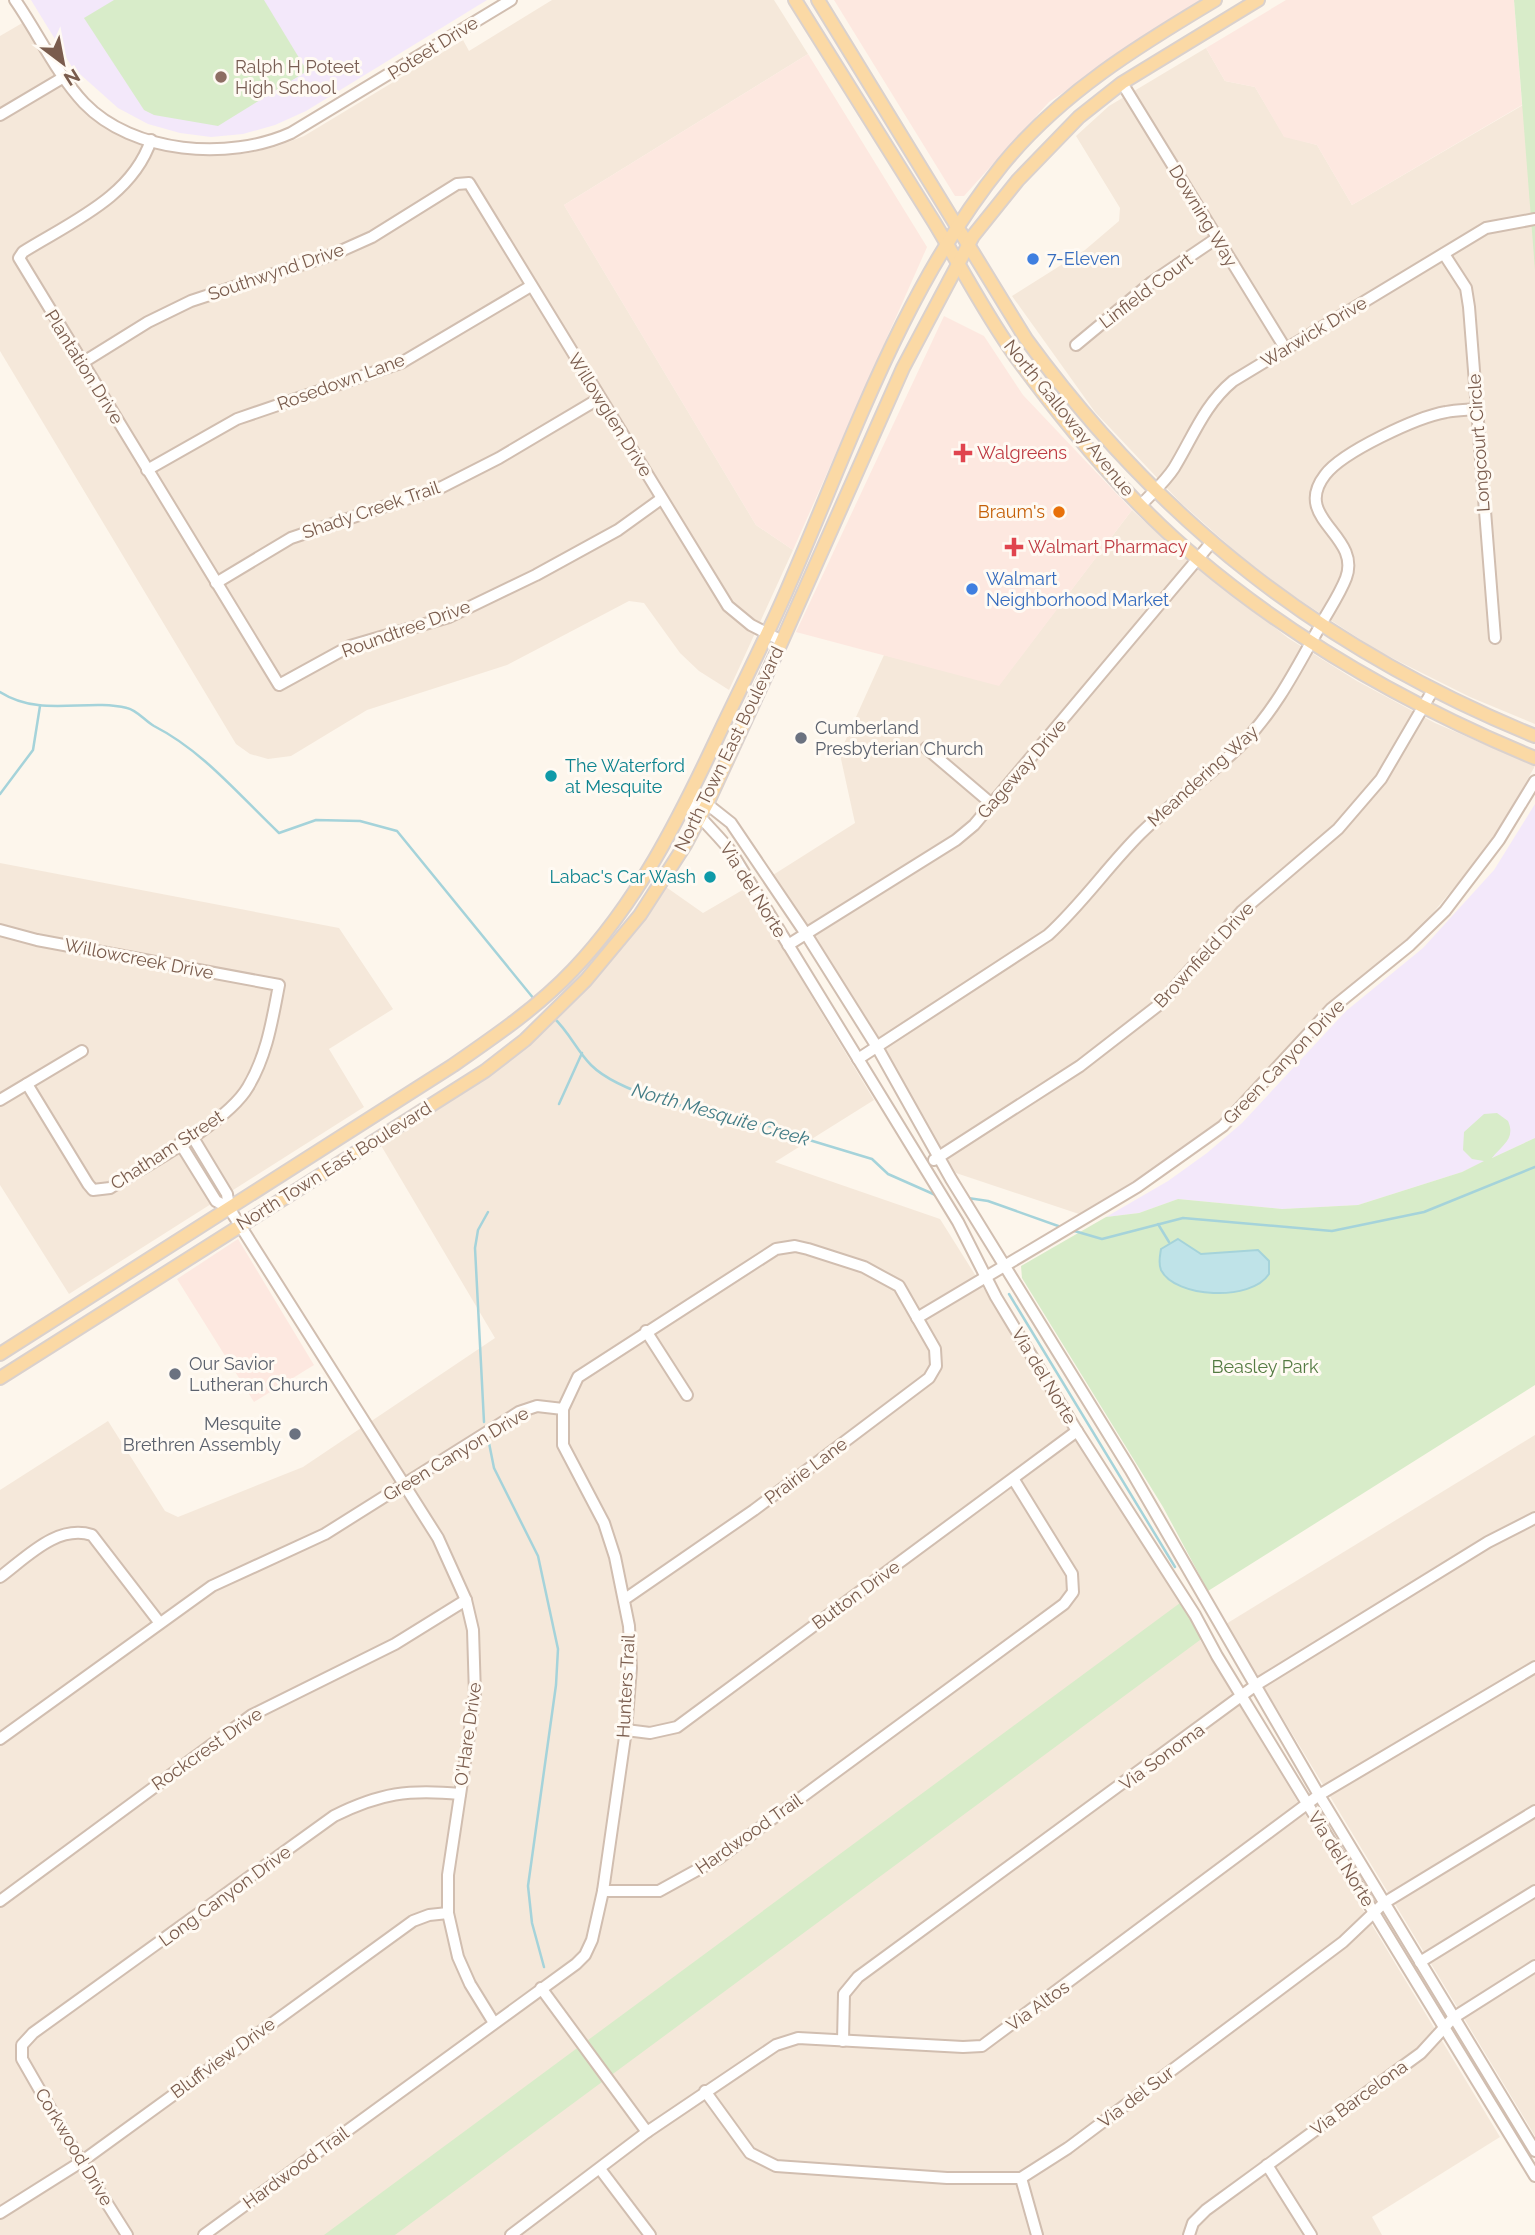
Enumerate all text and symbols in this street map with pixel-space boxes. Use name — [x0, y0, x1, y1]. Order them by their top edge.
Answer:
street label: Poteet Drive — [384, 11, 482, 84]
north arrow — [28, 28, 98, 98]
place label: Ralph H Poteet High School — [235, 56, 360, 98]
text: N — [60, 64, 84, 91]
marker: Ralph H Poteet High School — [213, 69, 229, 85]
street label: Downing Way — [1165, 161, 1242, 271]
street label: Southwynd Drive — [205, 238, 347, 305]
place label: 7-Eleven — [1047, 248, 1120, 269]
street label: Linfield Court — [1095, 249, 1196, 332]
marker: 7-Eleven — [1025, 251, 1041, 267]
street label: Warwick Drive — [1257, 292, 1371, 371]
street label: Plantation Drive — [41, 306, 128, 428]
street label: North Galloway Avenue — [1000, 335, 1139, 500]
street label: Rosedown Lane — [274, 349, 408, 414]
street label: Willowglen Drive — [564, 349, 657, 481]
street label: Longcourt Circle — [1463, 373, 1494, 513]
place label: Walgreens — [977, 442, 1067, 463]
marker: Walgreens — [955, 445, 971, 461]
street label: Shady Creek Trail — [299, 476, 442, 543]
place label: Braum's — [978, 501, 1045, 522]
marker: Braum's — [1051, 504, 1067, 520]
place label: Walmart Pharmacy — [1028, 536, 1188, 557]
marker: Walmart Pharmacy — [1006, 539, 1022, 555]
place label: Walmart Neighborhood Market — [986, 568, 1169, 610]
marker: Walmart Neighborhood Market — [964, 581, 980, 597]
street label: Roundtree Drive — [339, 595, 473, 662]
street label: North Town East Boulevard — [670, 643, 787, 855]
street label: Gageway Drive — [973, 714, 1071, 823]
place label: Cumberland Presbyterian Church — [815, 717, 984, 759]
street label: Meandering Way — [1143, 720, 1262, 831]
marker: Cumberland Presbyterian Church — [793, 730, 809, 746]
place label: The Waterford at Mesquite — [565, 755, 685, 797]
marker: The Waterford at Mesquite — [543, 768, 559, 784]
street label: Via del Norte — [716, 838, 791, 942]
place label: Labac's Car Wash — [549, 866, 696, 887]
marker: Labac's Car Wash — [702, 869, 718, 885]
street label: Brownfield Drive — [1149, 897, 1258, 1012]
street label: Willowcreek Drive — [63, 934, 216, 983]
street label: Green Canyon Drive — [1219, 994, 1349, 1129]
water label: North Mesquite Creek — [630, 1078, 812, 1150]
street label: North Town East Boulevard — [233, 1097, 435, 1234]
street label: Chatham Street — [107, 1105, 227, 1194]
street label: Via del Norte — [1007, 1324, 1082, 1428]
place label: Our Savior Lutheran Church — [189, 1353, 328, 1395]
park label: Beasley Park — [1212, 1356, 1319, 1377]
marker: Our Savior Lutheran Church — [167, 1366, 183, 1382]
street label: Green Canyon Drive — [379, 1402, 533, 1505]
place label: Mesquite Brethren Assembly — [123, 1413, 281, 1455]
marker: Mesquite Brethren Assembly — [287, 1426, 303, 1442]
street label: Prairie Lane — [760, 1432, 851, 1508]
street label: Button Drive — [808, 1555, 904, 1633]
street label: Hunters Trail — [612, 1633, 639, 1739]
street label: O'Hare Drive — [450, 1680, 485, 1787]
street label: Rockcrest Drive — [148, 1703, 266, 1794]
street label: Via Sonoma — [1115, 1719, 1208, 1794]
street label: Hardwood Trail — [691, 1789, 806, 1878]
street label: Via del Norte — [1304, 1807, 1379, 1911]
street label: Long Canyon Drive — [155, 1840, 295, 1950]
street label: Via Altos — [1002, 1976, 1073, 2035]
street label: Bluffview Drive — [167, 2013, 279, 2102]
street label: Via Barcelona — [1306, 2055, 1411, 2140]
street label: Via del Sur — [1094, 2061, 1178, 2132]
street label: Corkwood Drive — [31, 2084, 118, 2210]
street label: Hardwood Trail — [239, 2122, 353, 2213]

